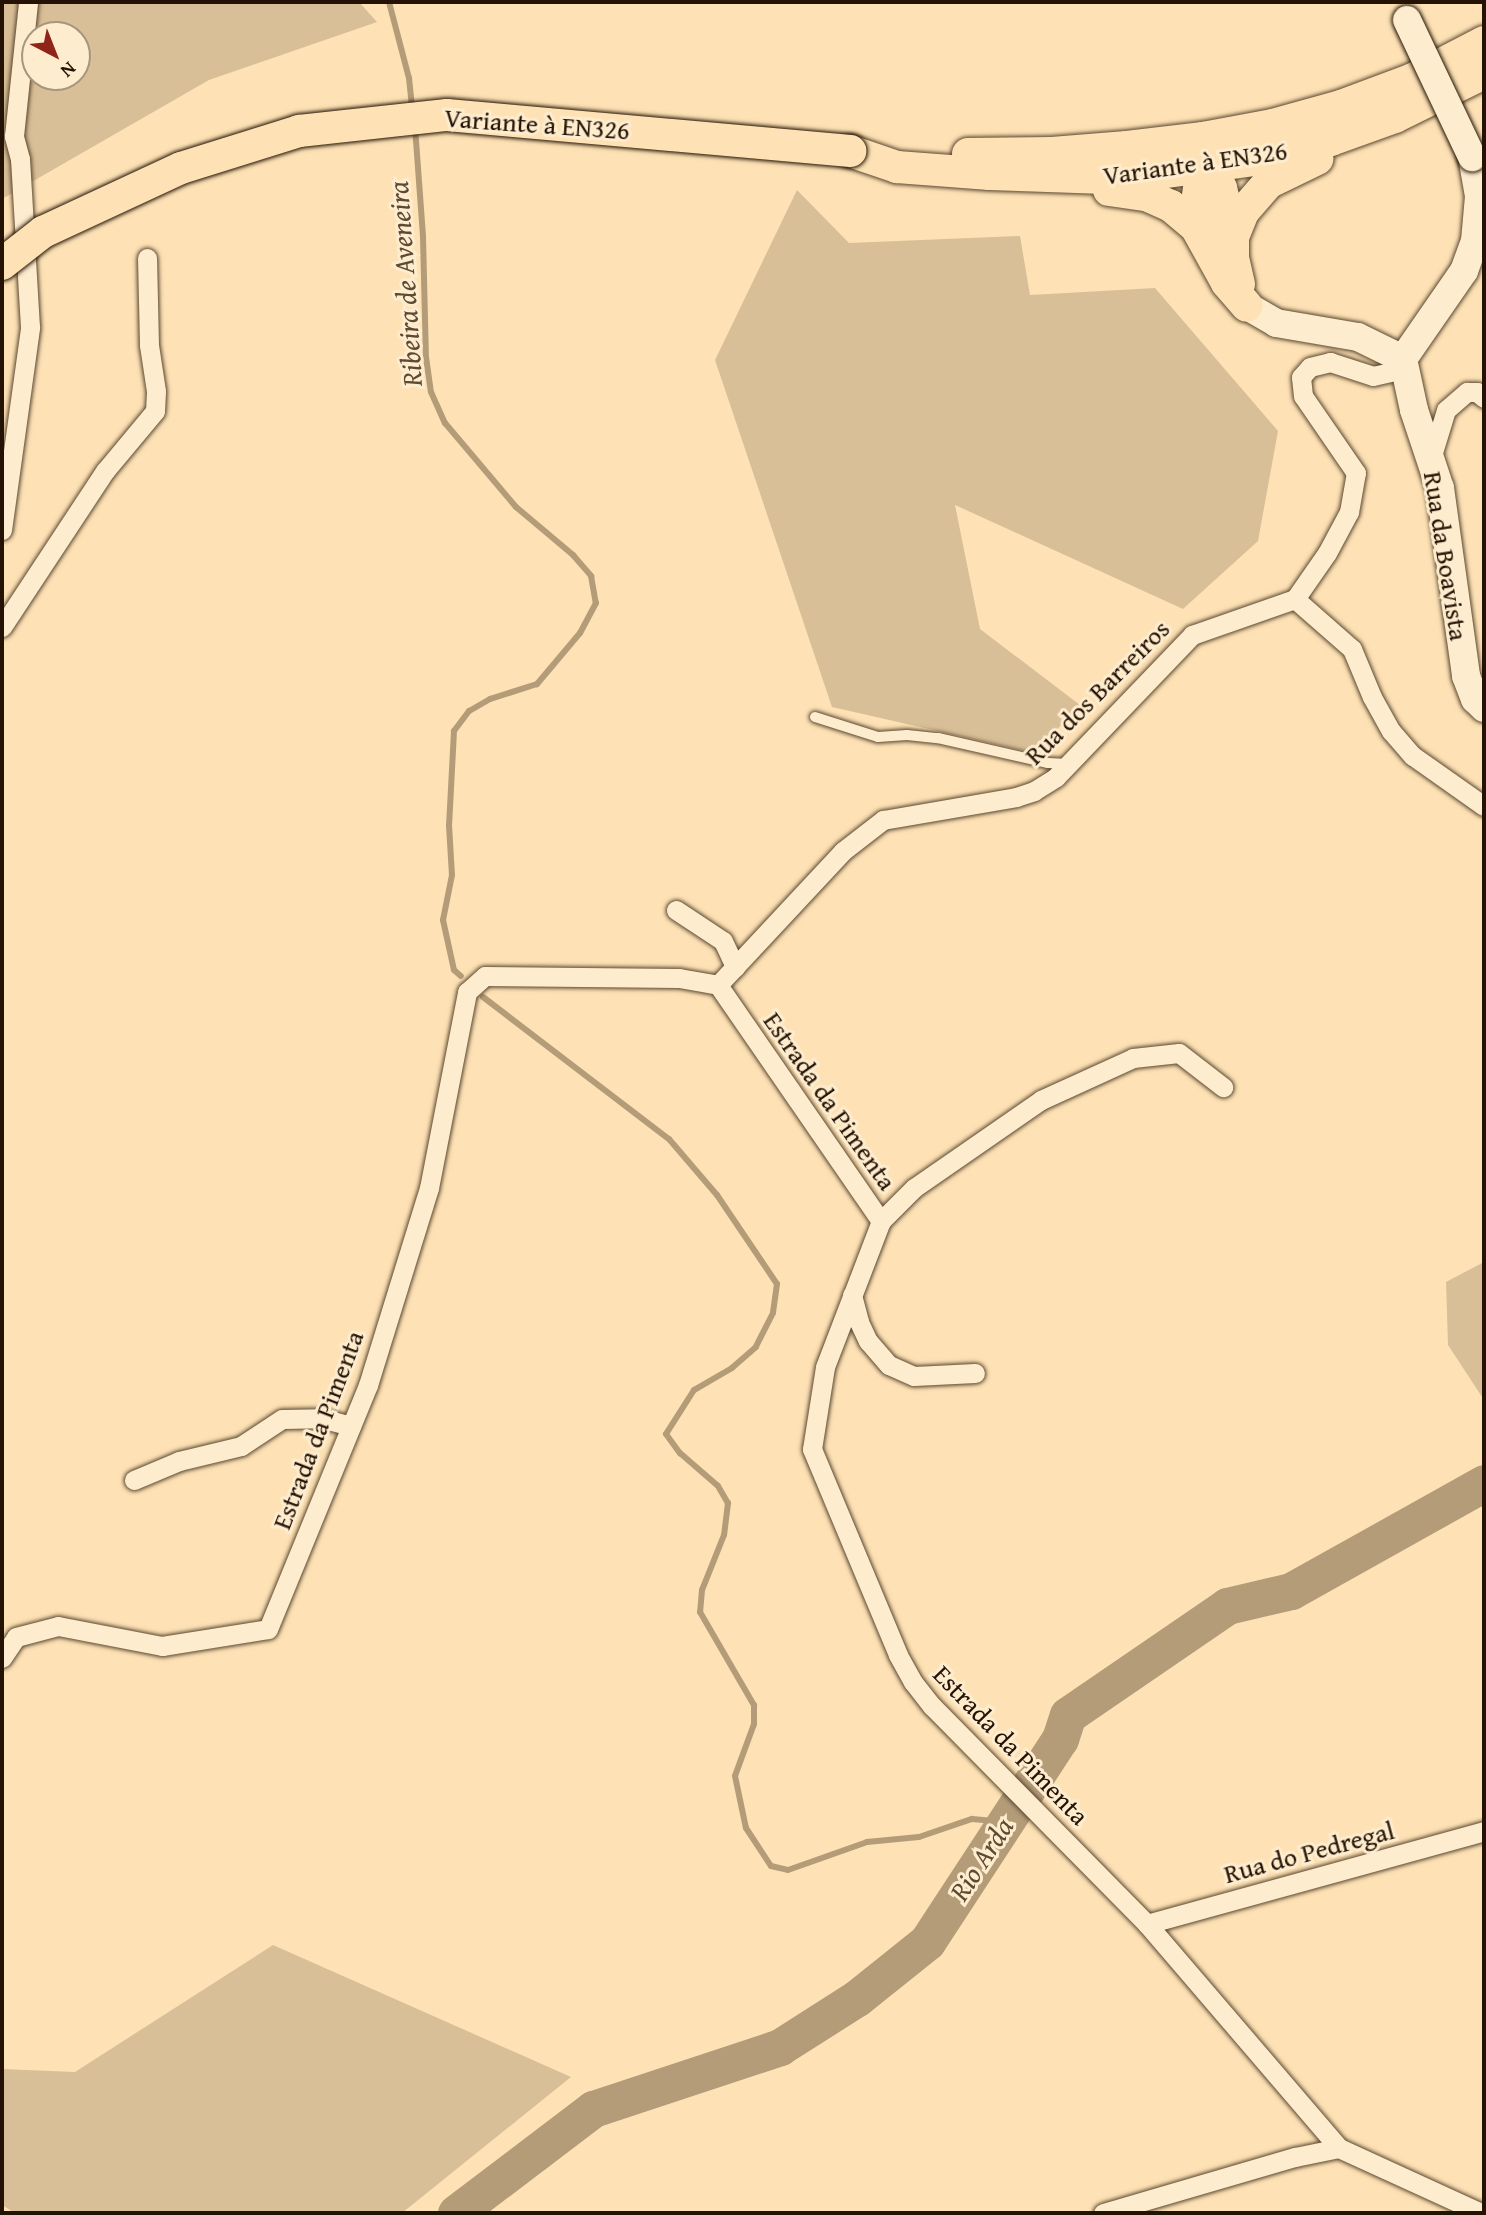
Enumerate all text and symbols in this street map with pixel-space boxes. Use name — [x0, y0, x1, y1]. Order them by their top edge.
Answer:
north arrow — [21, 21, 91, 91]
text: N — [55, 55, 83, 85]
street label: Variante à EN326 — [443, 102, 631, 146]
street label: Variante à EN326 — [1101, 135, 1289, 191]
water label: Ribeira de Aveneira — [381, 180, 429, 388]
street label: Rua da Boavista — [1417, 469, 1475, 643]
street label: Rua dos Barreiros — [1018, 613, 1176, 771]
street label: Estrada da Pimenta — [757, 1006, 903, 1196]
street label: Estrada da Pimenta — [266, 1326, 370, 1534]
street label: Estrada da Pimenta — [927, 1659, 1095, 1831]
water label: Rio Arda — [942, 1811, 1020, 1907]
street label: Rua do Pedregal — [1220, 1814, 1398, 1890]

